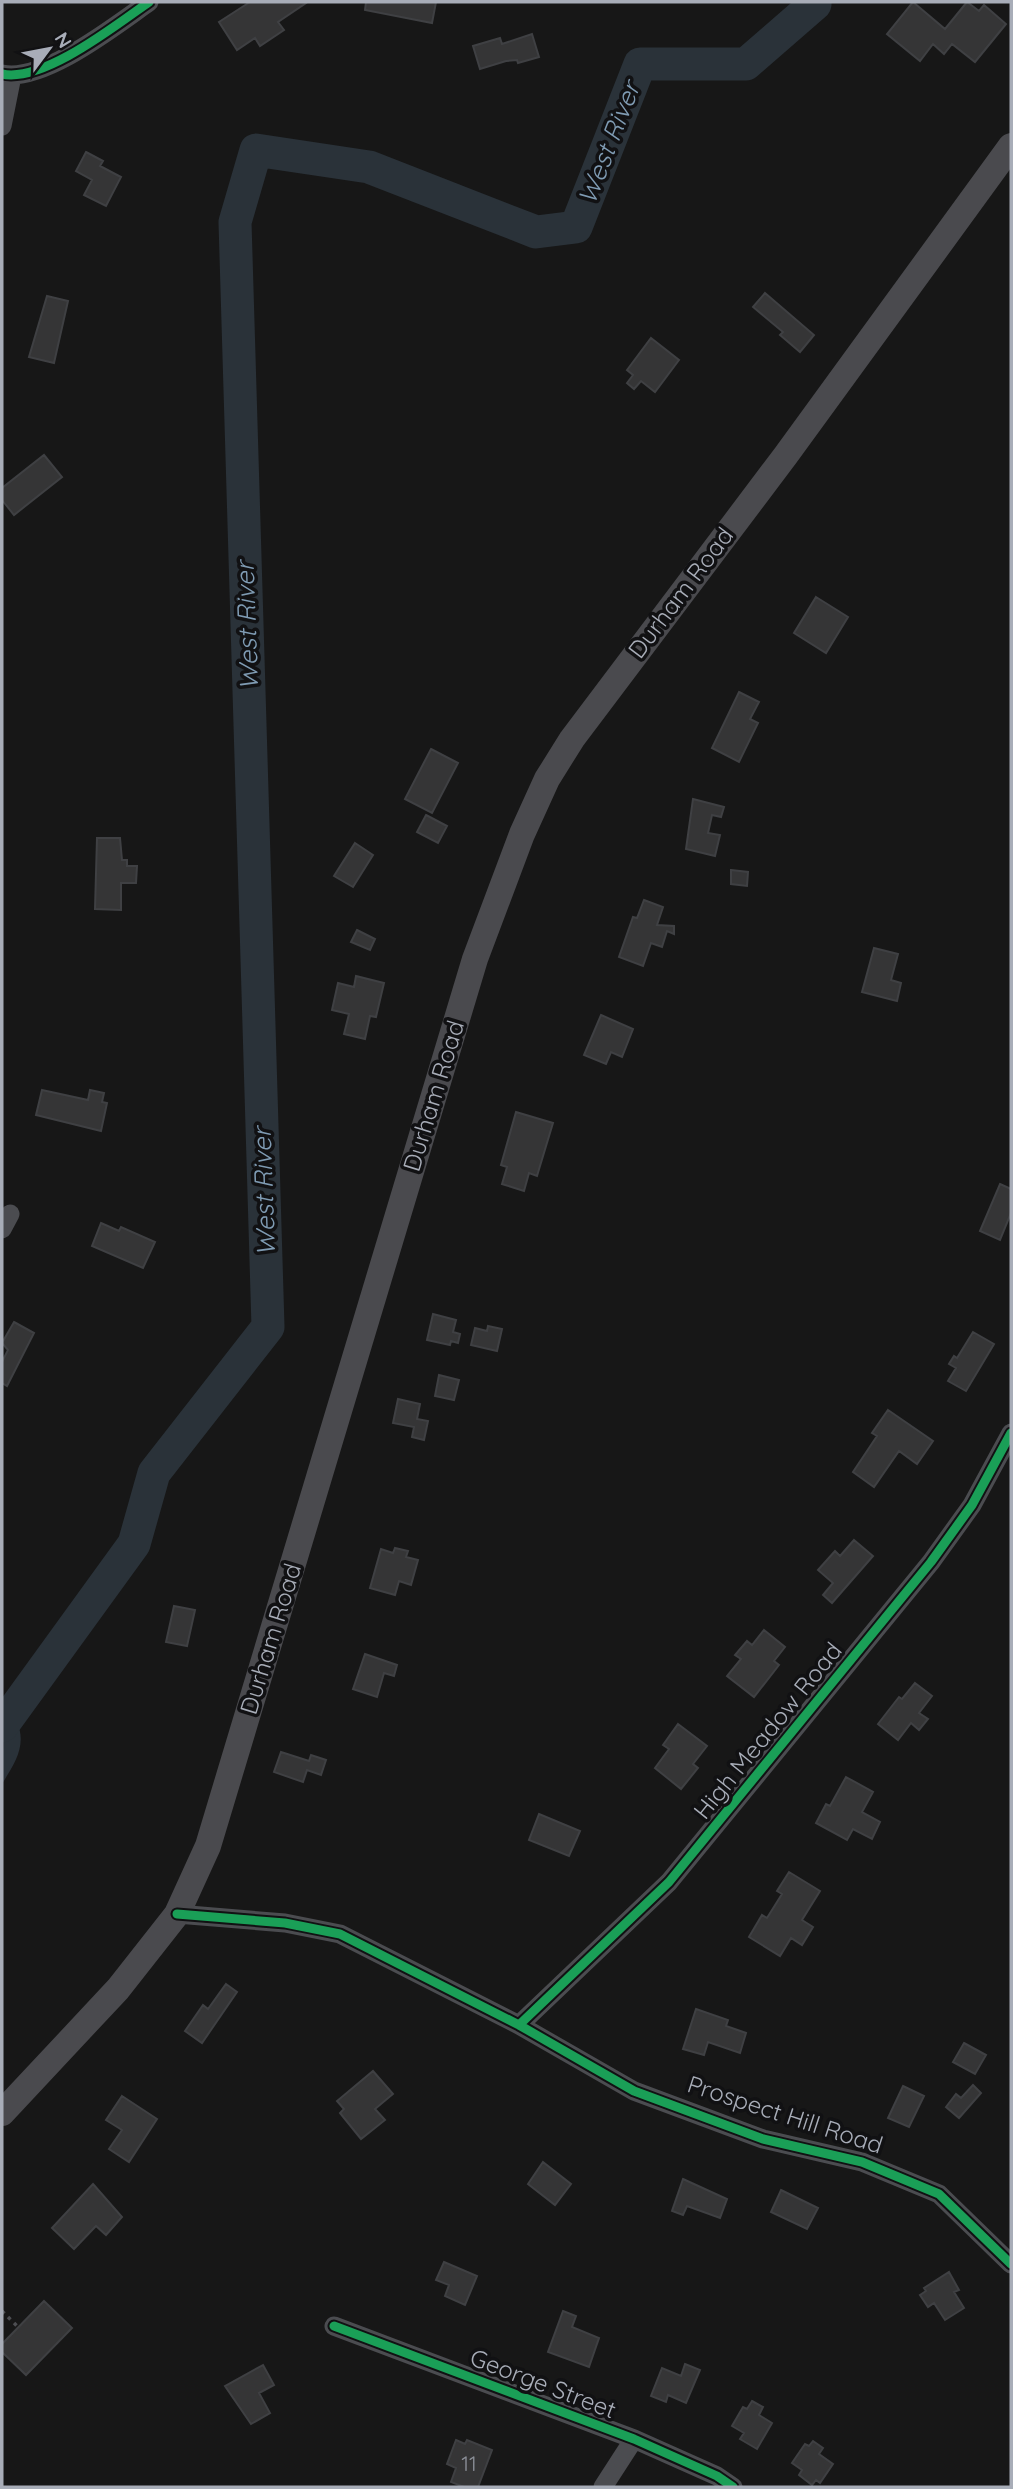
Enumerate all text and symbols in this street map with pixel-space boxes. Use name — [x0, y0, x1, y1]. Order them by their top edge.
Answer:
north arrow — [14, 14, 84, 84]
text: N — [50, 28, 77, 52]
water label: West River — [570, 74, 648, 209]
street label: Durham Road — [621, 521, 739, 664]
water label: West River — [228, 558, 265, 691]
street label: Durham Road — [396, 1017, 470, 1175]
water label: West River — [245, 1124, 282, 1257]
street label: Durham Road — [233, 1560, 307, 1718]
street label: High Meadow Road — [687, 1636, 848, 1825]
street label: Prospect Hill Road — [684, 2068, 887, 2160]
street label: George Street — [466, 2341, 621, 2425]
house number: 11 — [461, 2450, 477, 2476]

